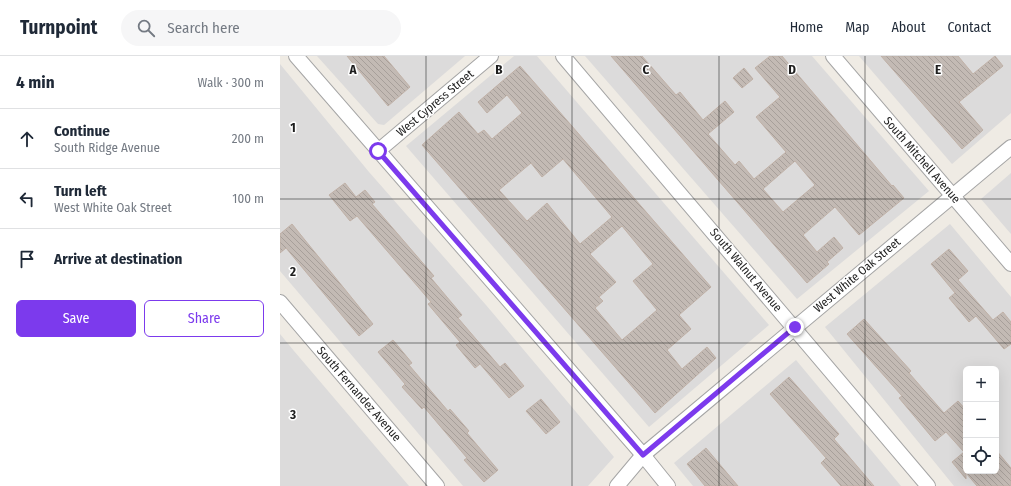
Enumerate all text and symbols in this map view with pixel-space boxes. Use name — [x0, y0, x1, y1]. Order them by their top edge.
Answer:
search box — [121, 10, 401, 46]
text: Turnpoint — [20, 16, 97, 39]
icon: search — [135, 17, 157, 39]
text: Search here — [167, 19, 240, 37]
text: Home — [790, 19, 823, 36]
text: Map — [845, 19, 869, 36]
text: About — [891, 19, 926, 36]
text: Contact — [948, 19, 991, 36]
text: A — [348, 62, 357, 77]
text: B — [495, 62, 503, 77]
text: C — [643, 62, 650, 77]
text: D — [788, 62, 796, 77]
text: E — [935, 62, 941, 77]
street label: West Cypress Street — [394, 67, 476, 139]
text: 4 min — [16, 72, 55, 93]
text: Walk · 300 m — [198, 75, 264, 90]
street label: South Mitchell Avenue — [881, 114, 963, 206]
text: 1 — [290, 120, 296, 135]
text: Continue — [54, 122, 110, 140]
icon: ahead — [16, 128, 38, 150]
text: 200 m — [232, 131, 264, 146]
text: South Ridge Avenue — [54, 140, 160, 155]
route start — [369, 142, 387, 160]
text: Turn left — [54, 182, 107, 200]
icon: left — [16, 188, 38, 210]
text: 100 m — [232, 191, 264, 206]
text: West White Oak Street — [54, 200, 172, 215]
street label: South Walnut Avenue — [707, 225, 785, 315]
street label: West White Oak Street — [811, 235, 903, 315]
icon: arrive — [16, 248, 38, 270]
text: Arrive at destination — [54, 250, 182, 268]
text: 2 — [289, 264, 296, 279]
button: Save — [16, 300, 136, 337]
button: Share — [144, 300, 264, 337]
route end — [786, 318, 804, 336]
street label: South Fernandez Avenue — [314, 344, 404, 444]
map controls — [963, 366, 999, 474]
button: + — [963, 366, 999, 402]
button: − — [963, 402, 999, 438]
text: 3 — [289, 407, 296, 422]
button: locate — [963, 438, 999, 474]

